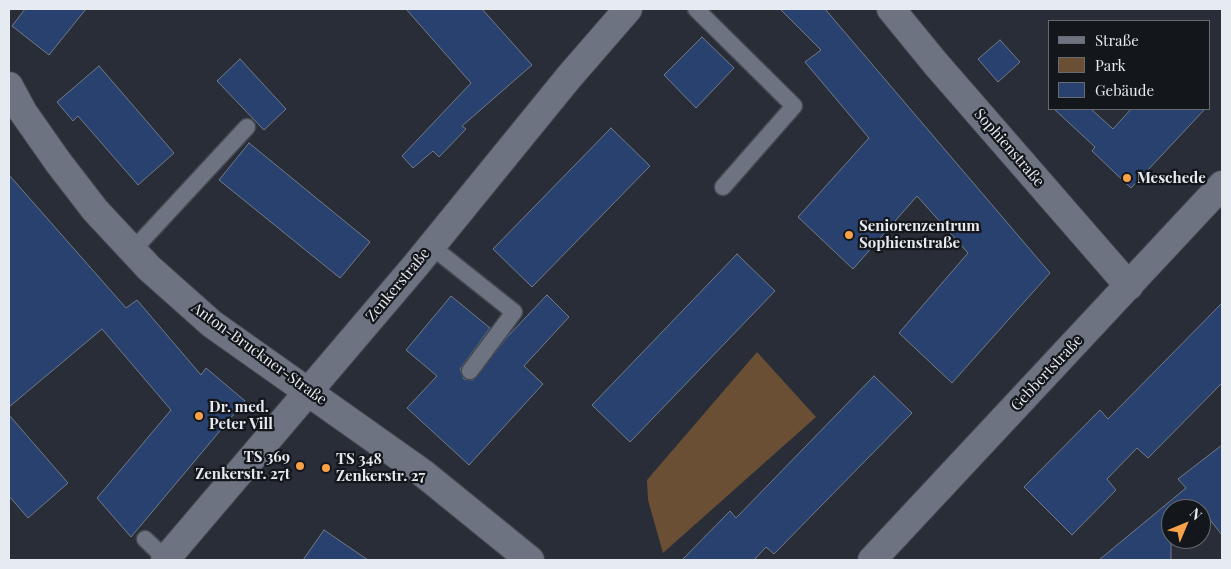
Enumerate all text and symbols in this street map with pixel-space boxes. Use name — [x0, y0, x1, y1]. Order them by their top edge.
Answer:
legend — [1048, 20, 1211, 110]
text: Straße — [1095, 30, 1139, 50]
text: Park — [1095, 55, 1126, 75]
text: Gebäude — [1095, 80, 1154, 100]
street label: Sophienstraße — [970, 105, 1048, 191]
place label: Meschede — [1137, 169, 1206, 187]
marker: Meschede — [1121, 172, 1133, 184]
place label: Seniorenzentrum Sophienstraße — [859, 217, 980, 252]
marker: Seniorenzentrum Sophienstraße — [843, 229, 855, 241]
street label: Zenkerstraße — [362, 245, 434, 325]
street label: Anton-Bruckner-Straße — [188, 299, 330, 409]
street label: Gebbertstraße — [1007, 331, 1087, 415]
place label: Dr. med. Peter Vill — [209, 398, 273, 433]
marker: Dr. med. Peter Vill — [193, 410, 205, 422]
place label: TS 369 Zenkerstr. 27t — [195, 448, 290, 483]
place label: TS 348 Zenkerstr. 27 — [336, 450, 425, 485]
marker: TS 369 Zenkerstr. 27t — [294, 460, 306, 472]
marker: TS 348 Zenkerstr. 27 — [320, 462, 332, 474]
north arrow — [1161, 499, 1211, 549]
text: N — [1186, 503, 1207, 524]

